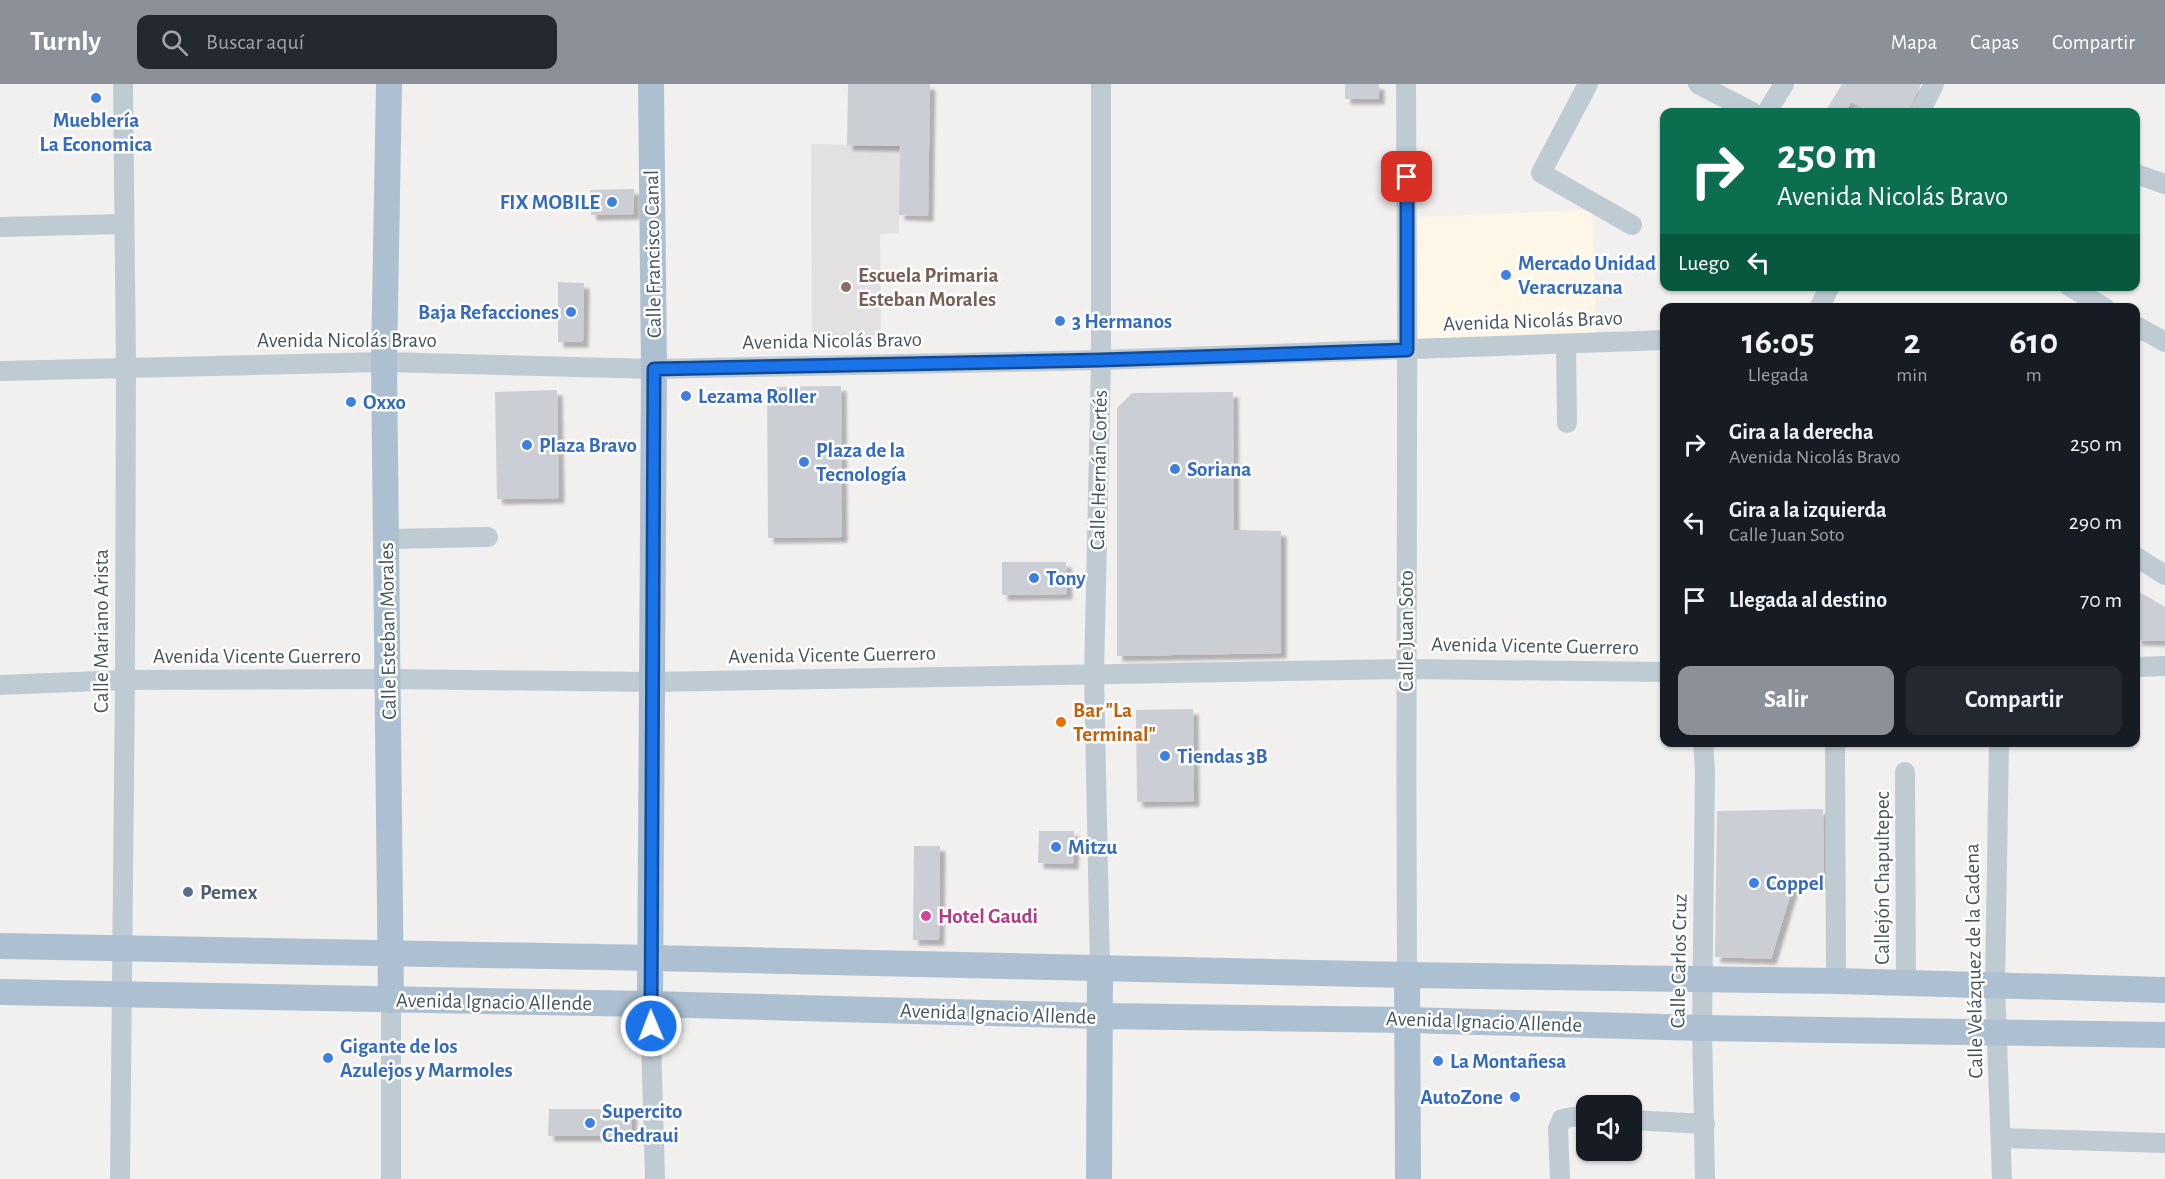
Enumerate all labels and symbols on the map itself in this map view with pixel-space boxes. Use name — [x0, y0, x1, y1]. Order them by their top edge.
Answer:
marker: Mueblería La Economica — [89, 91, 103, 105]
place label: Mueblería La Economica — [40, 110, 152, 155]
pin — [1381, 151, 1432, 202]
street label: Calle Francisco Canal — [641, 170, 665, 338]
place label: FIX MOBILE — [500, 192, 600, 213]
marker: FIX MOBILE — [605, 195, 619, 209]
place label: Mercado Unidad Veracruzana — [1518, 253, 1656, 298]
place label: Escuela Primaria Esteban Morales — [858, 265, 999, 310]
marker: Mercado Unidad Veracruzana — [1499, 268, 1513, 282]
marker: Escuela Primaria Esteban Morales — [839, 280, 853, 294]
place label: Baja Refacciones — [418, 302, 559, 323]
marker: Baja Refacciones — [564, 305, 578, 319]
street label: Avenida Nicolás Bravo — [1443, 307, 1623, 335]
place label: 3 Hermanos — [1072, 311, 1172, 332]
marker: 3 Hermanos — [1053, 314, 1067, 328]
street label: Avenida Nicolás Bravo — [742, 329, 922, 353]
street label: Avenida Nicolás Bravo — [257, 330, 437, 351]
place label: Lezama Roller — [698, 386, 817, 407]
marker: Lezama Roller — [679, 389, 693, 403]
street label: Calle Hernán Cortés — [1087, 390, 1111, 550]
place label: Oxxo — [363, 392, 406, 413]
marker: Oxxo — [344, 395, 358, 409]
place label: Plaza Bravo — [539, 435, 637, 456]
marker: Plaza Bravo — [520, 438, 534, 452]
place label: Plaza de la Tecnología — [816, 440, 907, 485]
marker: Plaza de la Tecnología — [797, 455, 811, 469]
place label: Soriana — [1187, 459, 1251, 480]
marker: Soriana — [1168, 462, 1182, 476]
street label: Calle Esteban Morales — [376, 542, 400, 720]
street label: Calle Mariano Arista — [91, 549, 112, 713]
place label: Tony — [1046, 568, 1086, 589]
street label: Calle Juan Soto — [1396, 570, 1417, 692]
marker: Tony — [1027, 571, 1041, 585]
street label: Avenida Vicente Guerrero — [1431, 634, 1639, 658]
street label: Avenida Vicente Guerrero — [728, 643, 936, 667]
street label: Avenida Vicente Guerrero — [153, 646, 361, 667]
place label: Bar "La Terminal" — [1073, 700, 1156, 745]
marker: Bar "La Terminal" — [1054, 715, 1068, 729]
place label: Tiendas 3B — [1177, 746, 1268, 767]
marker: Tiendas 3B — [1158, 749, 1172, 763]
street label: Callejón Chapultepec — [1872, 791, 1893, 965]
place label: Mitzu — [1068, 837, 1117, 858]
marker: Mitzu — [1049, 840, 1063, 854]
street label: Calle Velázquez de la Cadena — [1961, 843, 1987, 1079]
place label: Coppel — [1766, 873, 1824, 894]
marker: Coppel — [1747, 876, 1761, 890]
place label: Pemex — [200, 882, 258, 903]
marker: Pemex — [181, 885, 195, 899]
street label: Calle Carlos Cruz — [1667, 893, 1691, 1029]
place label: Hotel Gaudi — [938, 906, 1038, 927]
marker: Hotel Gaudi — [919, 909, 933, 923]
street label: Avenida Ignacio Allende — [396, 990, 592, 1014]
position arrow — [619, 994, 683, 1058]
street label: Avenida Ignacio Allende — [900, 1000, 1096, 1028]
street label: Avenida Ignacio Allende — [1386, 1008, 1582, 1036]
place label: Gigante de los Azulejos y Marmoles — [340, 1036, 513, 1081]
marker: Gigante de los Azulejos y Marmoles — [321, 1051, 335, 1065]
place label: La Montañesa — [1450, 1051, 1566, 1072]
marker: La Montañesa — [1431, 1054, 1445, 1068]
place label: AutoZone — [1420, 1087, 1503, 1108]
marker: AutoZone — [1508, 1090, 1522, 1104]
place label: Supercito Chedraui — [602, 1101, 682, 1146]
marker: Supercito Chedraui — [583, 1116, 597, 1130]

